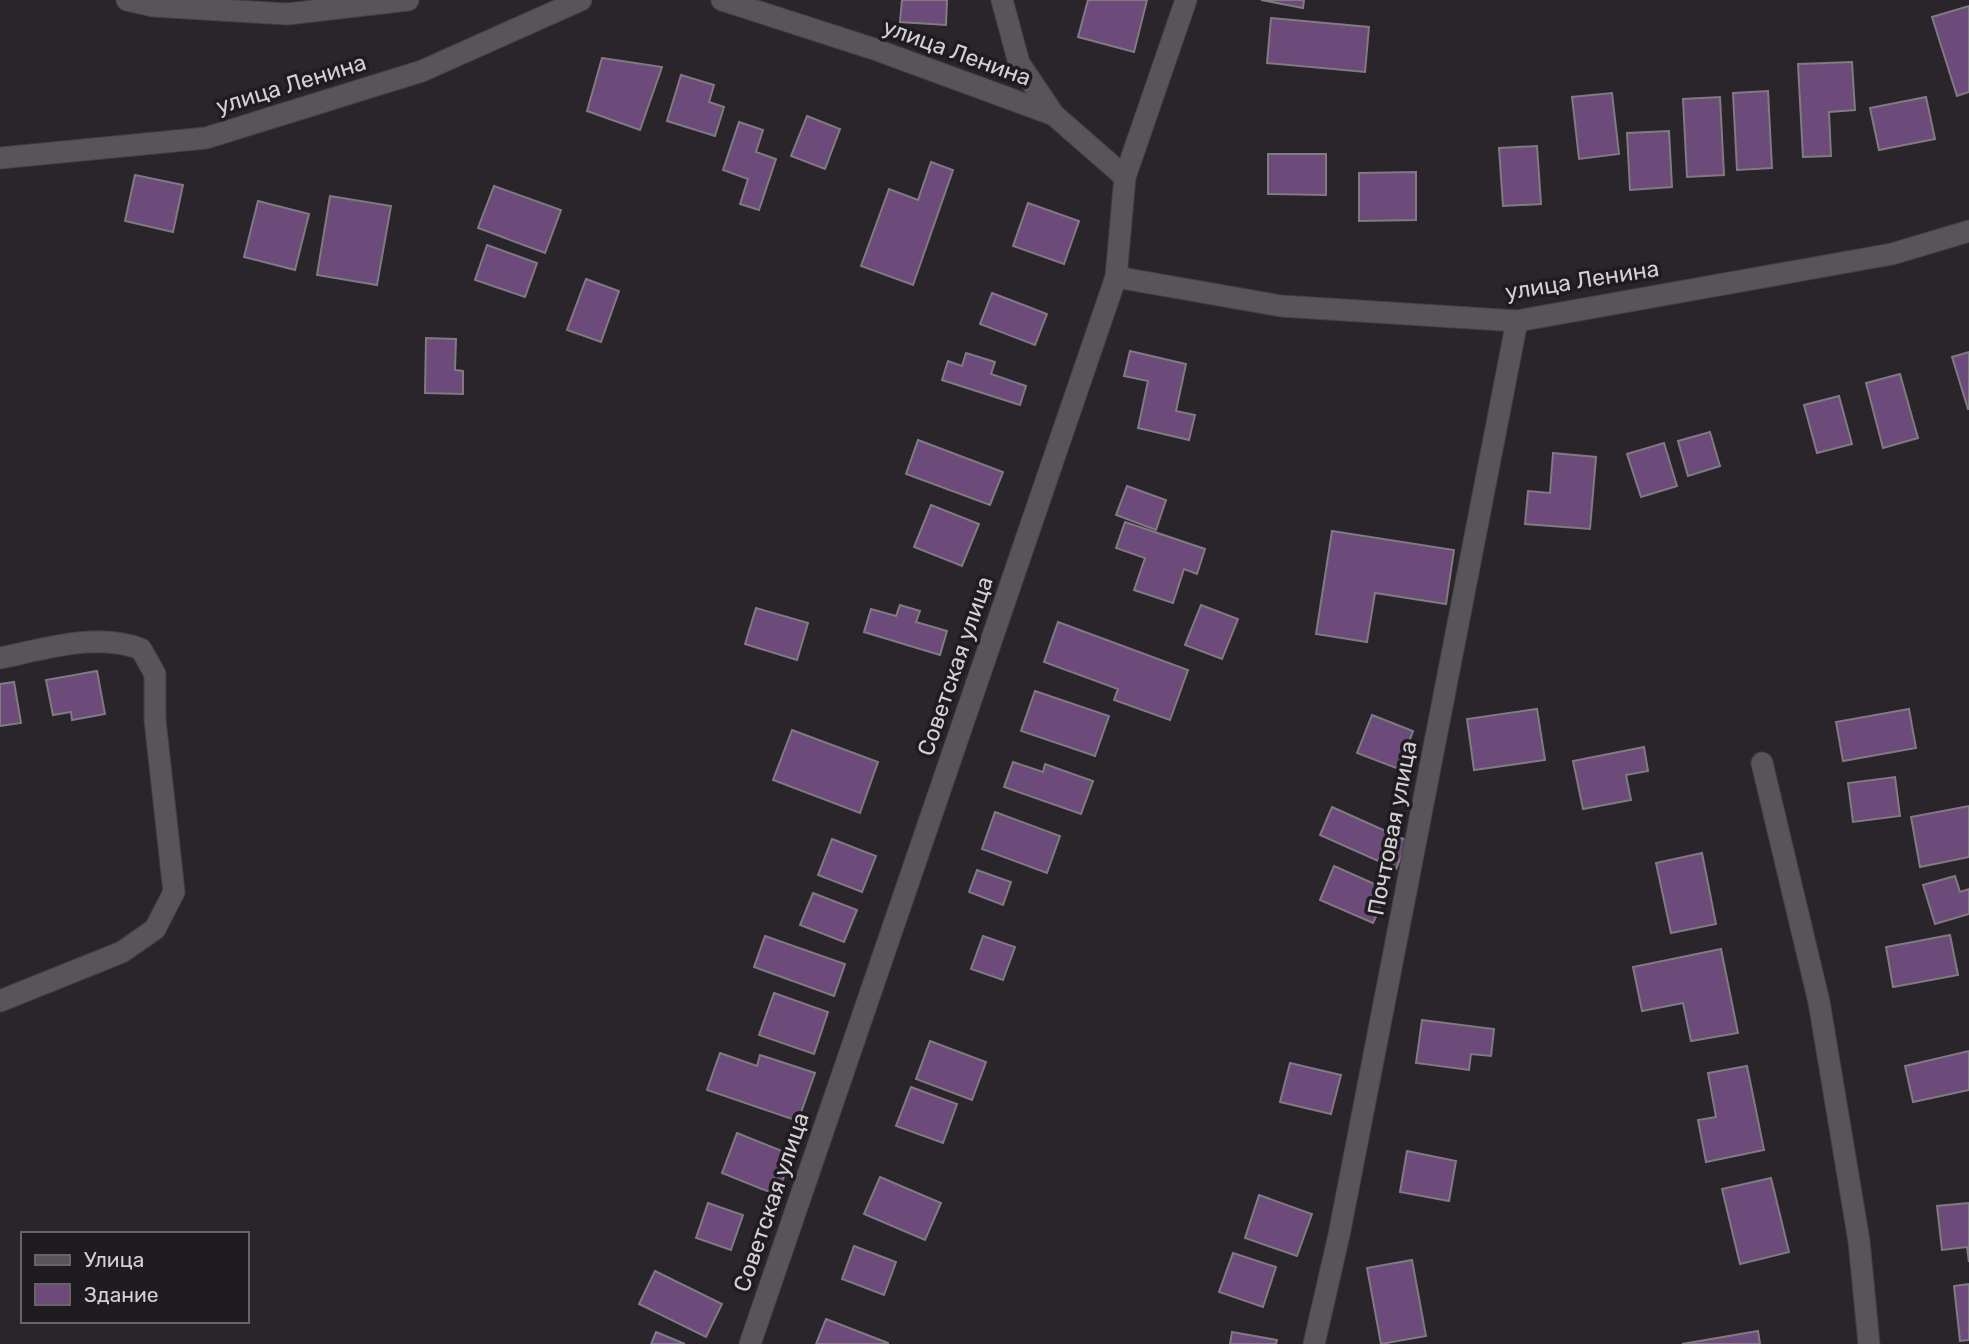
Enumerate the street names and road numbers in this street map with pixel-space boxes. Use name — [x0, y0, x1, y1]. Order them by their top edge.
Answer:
street label: улица Ленина — [879, 12, 1035, 92]
street label: улица Ленина — [213, 48, 369, 120]
street label: улица Ленина — [1503, 254, 1661, 306]
street label: Советская улица — [911, 573, 999, 759]
street label: Почтовая улица — [1361, 738, 1423, 918]
street label: Советская улица — [727, 1109, 815, 1295]

